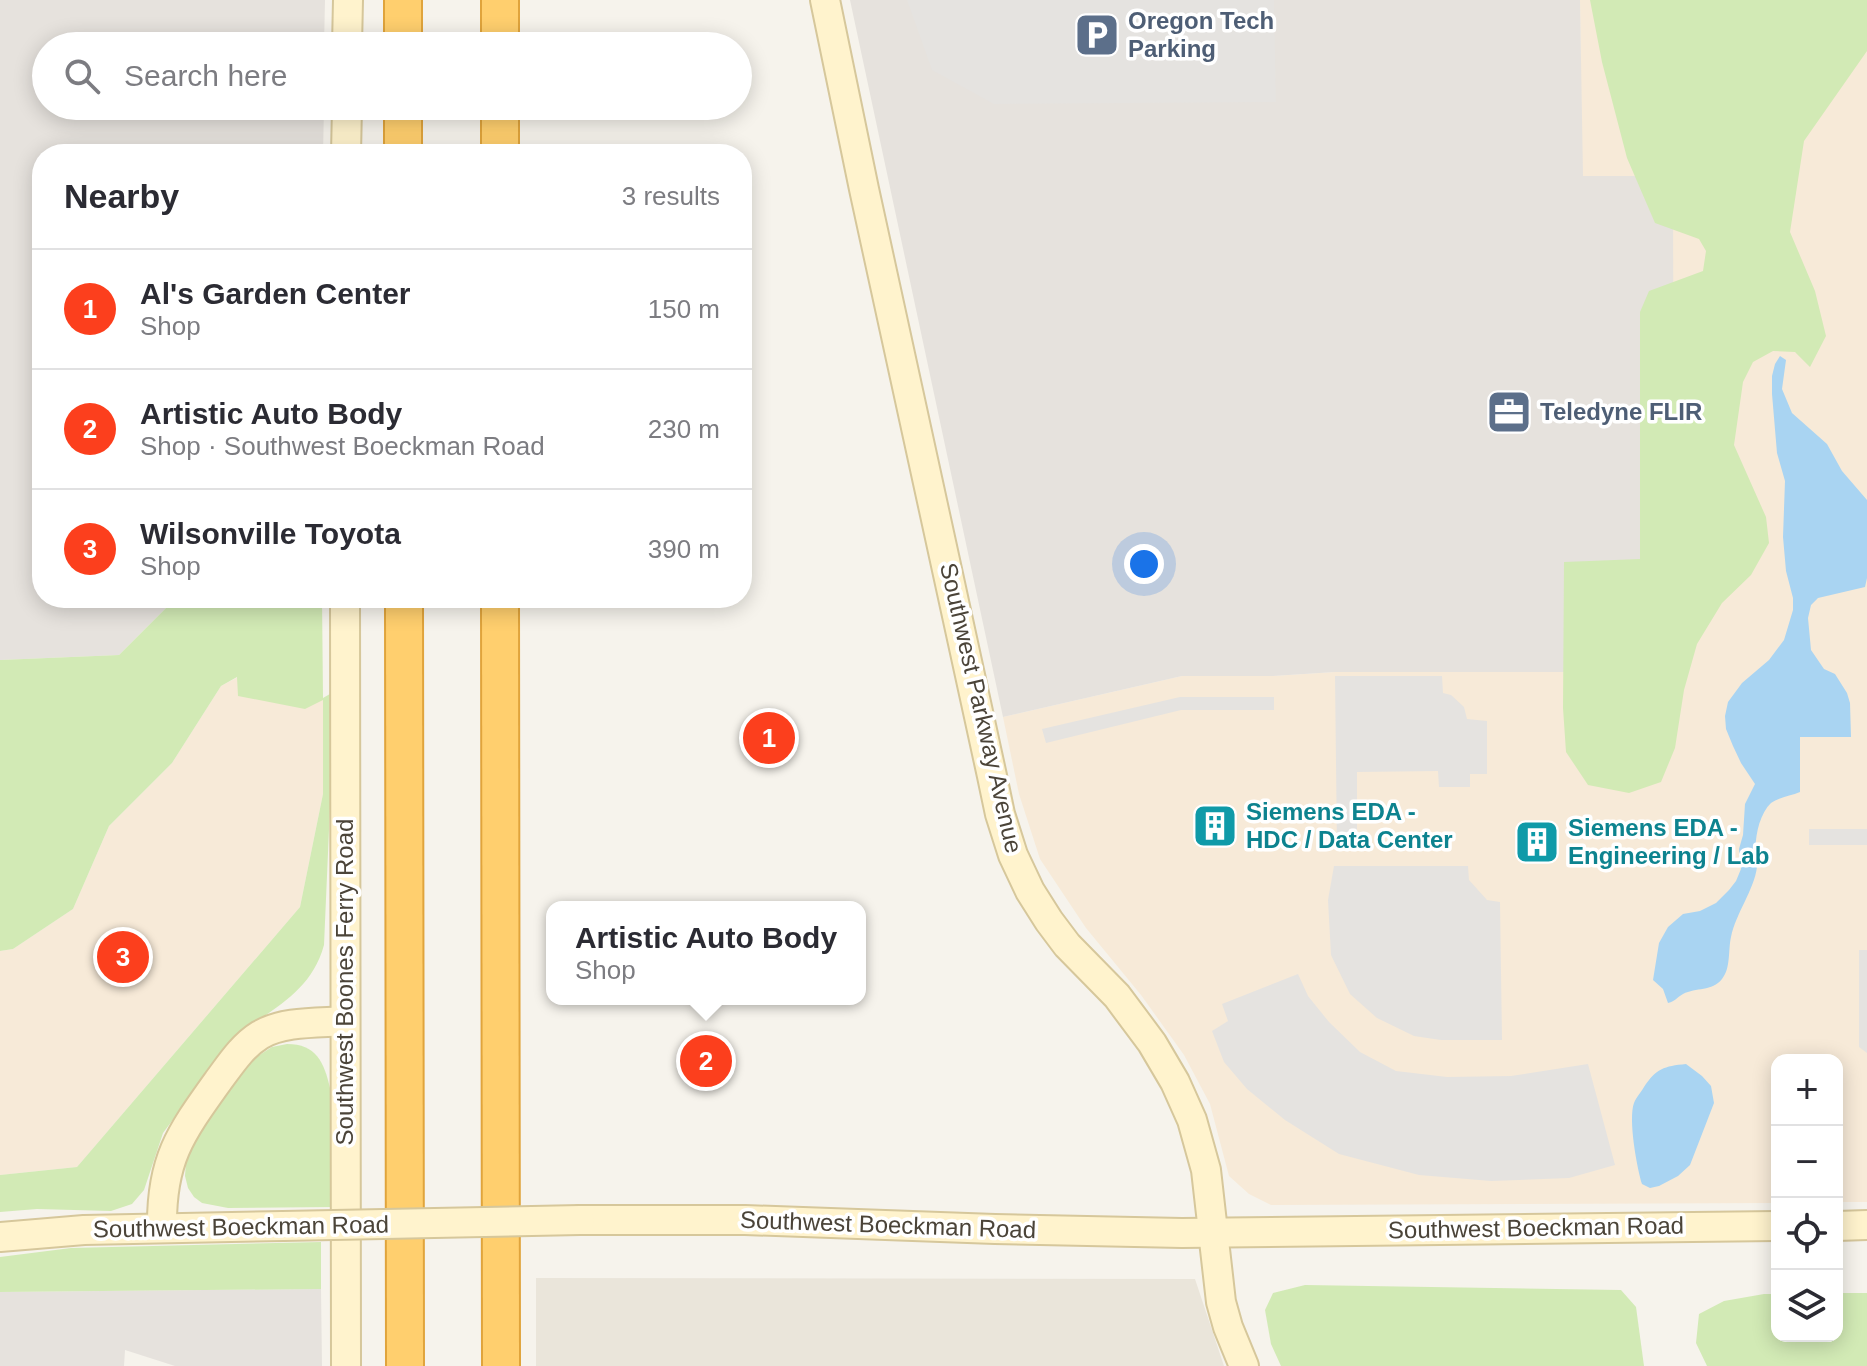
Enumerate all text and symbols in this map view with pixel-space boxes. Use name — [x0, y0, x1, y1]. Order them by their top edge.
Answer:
place label: Oregon Tech Parking — [1128, 7, 1274, 62]
parking icon: Oregon Tech Parking — [1073, 11, 1121, 59]
search box — [32, 32, 752, 120]
icon: search — [60, 54, 104, 98]
text: Search here — [124, 59, 287, 92]
text: Nearby — [64, 177, 179, 215]
text: 3 results — [622, 181, 720, 211]
text: Al's Garden Center — [140, 277, 411, 310]
text: 1 — [83, 294, 97, 324]
text: 150 m — [648, 294, 720, 324]
text: Shop — [140, 311, 201, 341]
office icon: Teledyne FLIR — [1485, 388, 1533, 436]
text: Artistic Auto Body — [140, 397, 402, 430]
place label: Teledyne FLIR — [1540, 398, 1702, 425]
text: 2 — [83, 414, 97, 444]
text: 230 m — [648, 414, 720, 444]
text: Shop · Southwest Boeckman Road — [140, 431, 545, 461]
text: Wilsonville Toyota — [140, 517, 401, 550]
text: 3 — [83, 534, 97, 564]
text: 390 m — [648, 534, 720, 564]
your location — [1124, 544, 1164, 584]
text: Shop — [140, 551, 201, 581]
street label: Southwest Parkway Avenue — [935, 560, 1028, 856]
pin: 1 — [743, 708, 795, 768]
place label: Siemens EDA - HDC / Data Center — [1246, 798, 1453, 853]
building icon: Siemens EDA - HDC / Data Center — [1191, 802, 1239, 850]
place label: Siemens EDA - Engineering / Lab — [1568, 814, 1769, 869]
building icon: Siemens EDA - Engineering / Lab — [1513, 818, 1561, 866]
street label: Southwest Boones Ferry Road — [331, 819, 358, 1145]
popup — [546, 901, 866, 1005]
text: Artistic Auto Body — [575, 921, 837, 954]
pin: 3 — [97, 927, 149, 987]
text: Shop — [575, 955, 636, 985]
pin: 2 — [680, 1031, 732, 1091]
map controls — [1771, 1054, 1843, 1342]
button: + — [1771, 1054, 1843, 1126]
button: − — [1771, 1126, 1843, 1198]
button: locate — [1771, 1198, 1843, 1270]
street label: Southwest Boeckman Road — [740, 1206, 1036, 1243]
street label: Southwest Boeckman Road — [93, 1210, 389, 1243]
street label: Southwest Boeckman Road — [1388, 1211, 1684, 1244]
button: layers — [1771, 1270, 1843, 1342]

